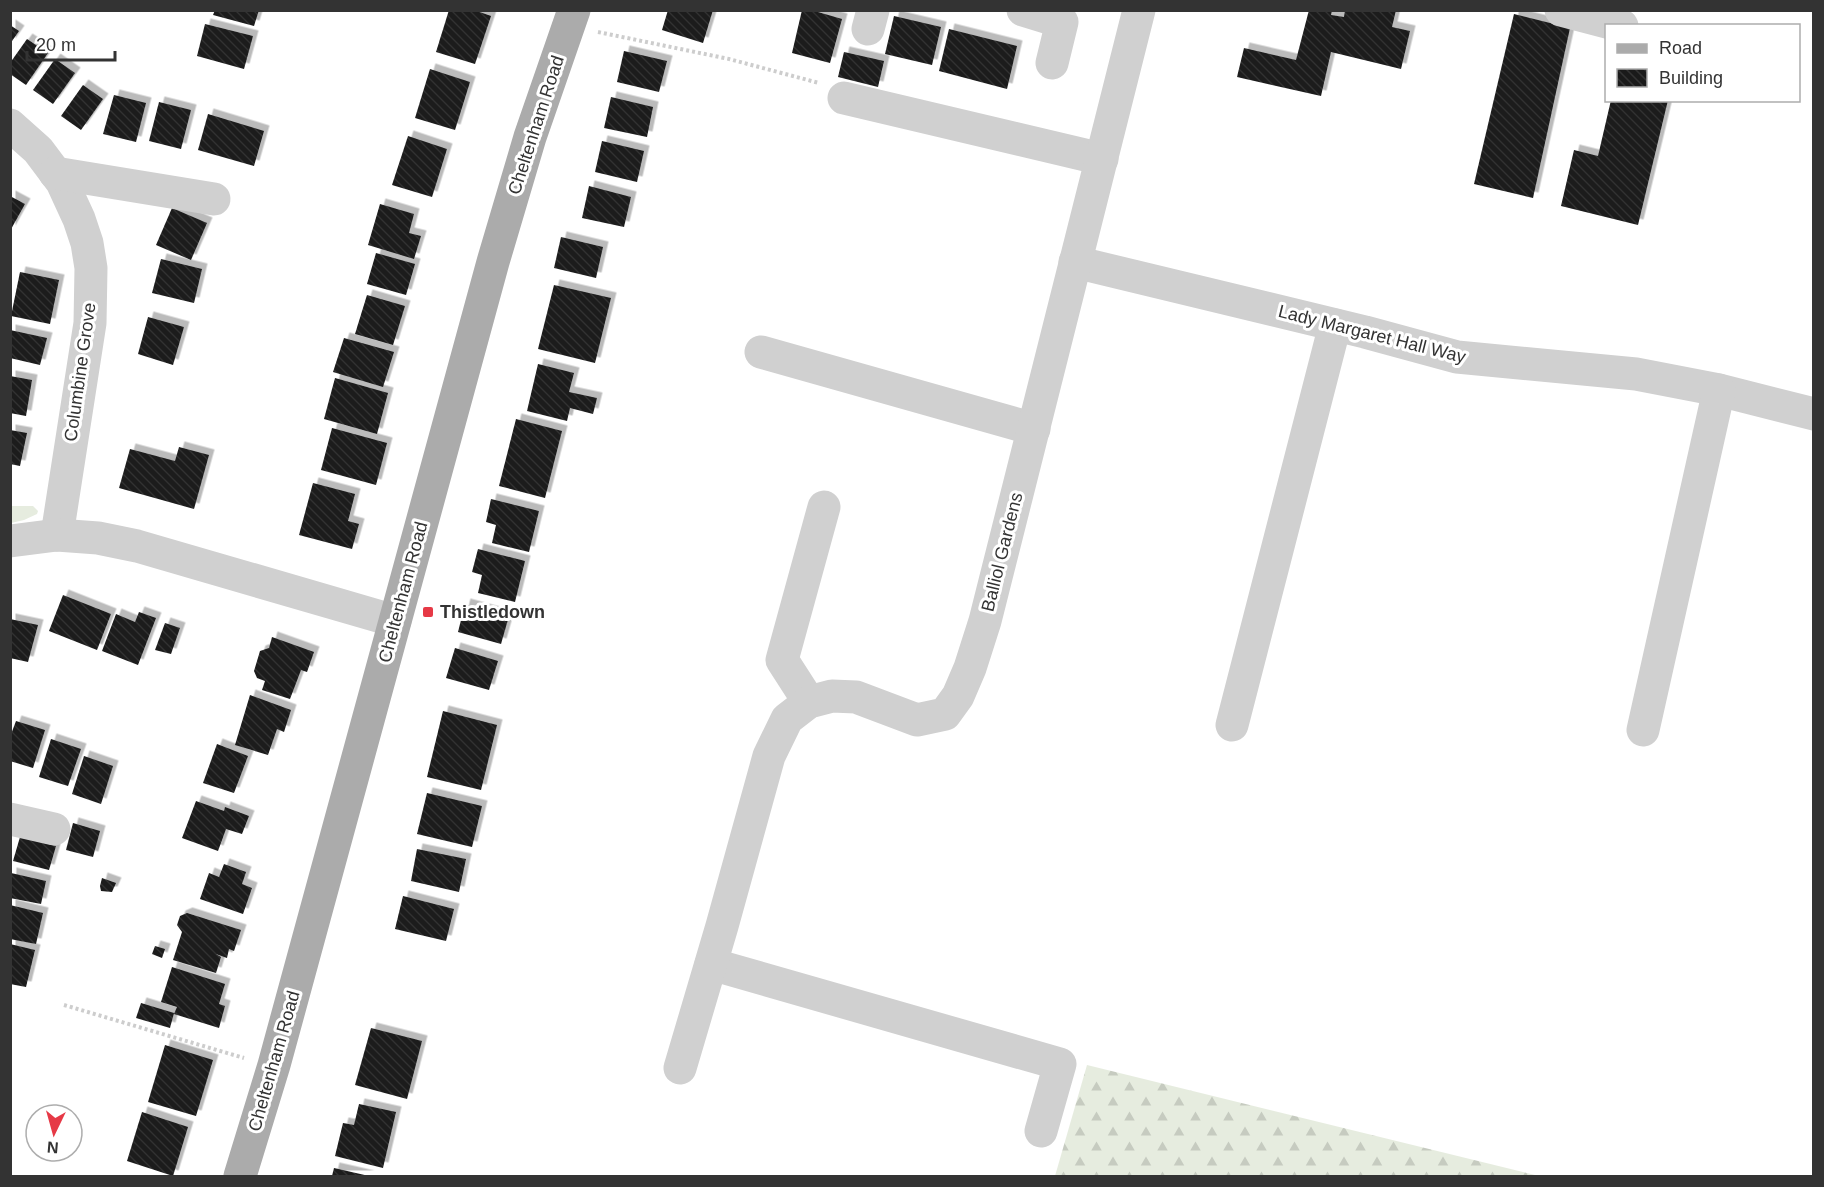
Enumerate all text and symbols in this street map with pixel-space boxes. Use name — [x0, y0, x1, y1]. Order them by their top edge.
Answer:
scale bar — [27, 24, 116, 62]
legend — [1605, 24, 1800, 102]
text: 20 m — [36, 35, 76, 55]
text: Road — [1659, 38, 1702, 58]
street label: Cheltenham Road — [504, 53, 568, 197]
text: Building — [1659, 68, 1723, 88]
street label: Columbine Grove — [60, 301, 100, 443]
street label: Lady Margaret Hall Way — [1276, 301, 1468, 367]
street label: Balliol Gardens — [978, 490, 1026, 614]
street label: Cheltenham Road — [375, 519, 431, 665]
place label: Thistledown — [440, 602, 545, 622]
marker: Thistledown — [421, 605, 435, 619]
street label: Cheltenham Road — [244, 989, 304, 1133]
north arrow — [24, 1103, 84, 1163]
text: N — [46, 1138, 59, 1156]

